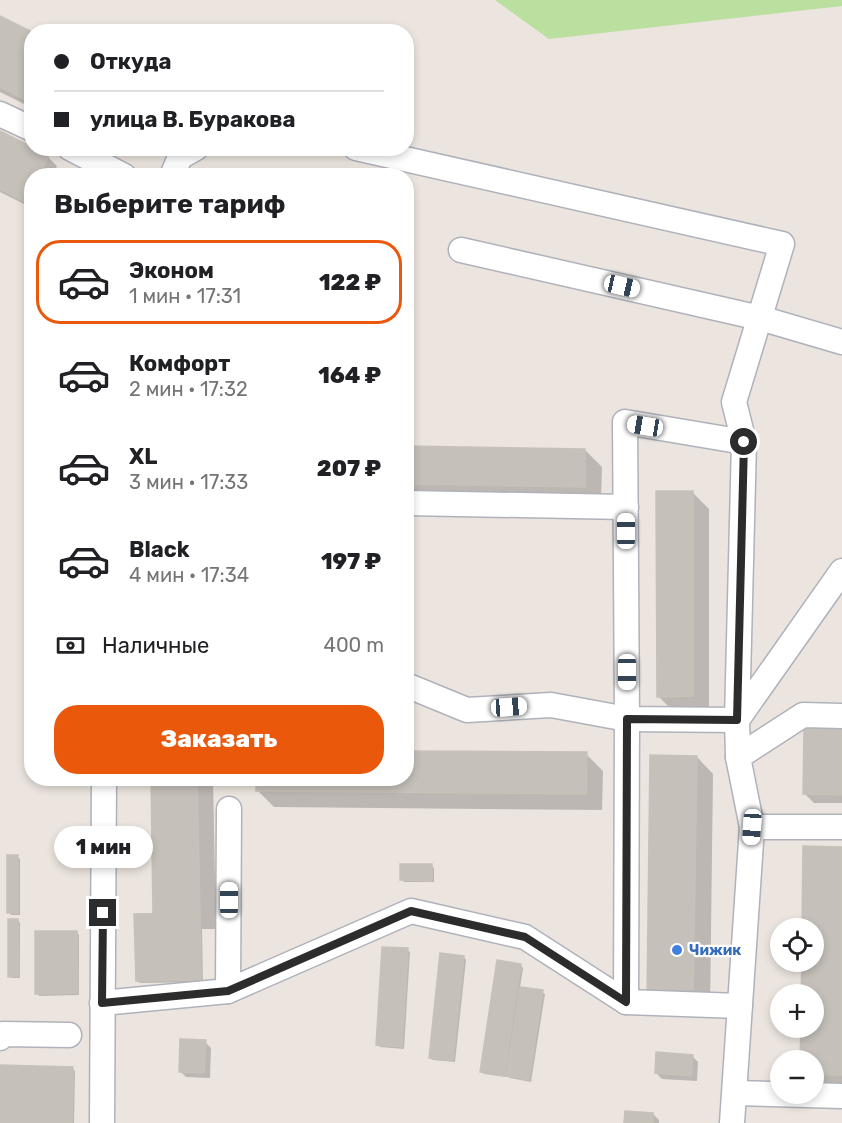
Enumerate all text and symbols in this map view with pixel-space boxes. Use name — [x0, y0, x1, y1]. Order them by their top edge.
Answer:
text: Откуда — [90, 48, 172, 75]
text: улица В. Буракова — [90, 106, 296, 133]
text: Выберите тариф — [54, 188, 285, 220]
icon: car — [57, 255, 111, 309]
text: Эконом — [129, 257, 214, 284]
text: 122 ₽ — [319, 269, 381, 296]
car — [602, 273, 642, 299]
text: 1 мин · 17:31 — [129, 284, 241, 308]
icon: car — [57, 348, 111, 402]
text: Комфорт — [129, 350, 230, 377]
text: 164 ₽ — [318, 362, 381, 389]
text: 2 мин · 17:32 — [129, 377, 248, 401]
car — [626, 414, 664, 438]
route start — [730, 428, 757, 455]
icon: car — [57, 441, 111, 495]
text: XL — [129, 443, 157, 470]
text: 207 ₽ — [317, 455, 381, 482]
text: 3 мин · 17:33 — [129, 470, 248, 494]
car — [617, 513, 635, 549]
icon: car — [57, 534, 111, 588]
text: Black — [129, 536, 190, 563]
text: 197 ₽ — [321, 548, 381, 575]
text: 4 мин · 17:34 — [129, 563, 249, 587]
icon: cash — [54, 629, 87, 662]
text: Наличные — [102, 632, 209, 659]
text: 400 m — [324, 633, 384, 657]
car — [618, 654, 636, 690]
car — [490, 697, 528, 717]
button: Заказать — [54, 705, 384, 774]
car — [742, 808, 762, 846]
callout: 1 мин — [54, 826, 152, 868]
text: 1 мин — [76, 835, 131, 859]
car — [220, 882, 238, 918]
route end — [89, 899, 116, 926]
map controls — [770, 918, 824, 1104]
button: locate — [770, 918, 824, 972]
place label: Чижик — [689, 941, 741, 959]
marker: Чижик — [670, 943, 684, 957]
button: + — [770, 984, 824, 1038]
button: − — [770, 1050, 824, 1104]

